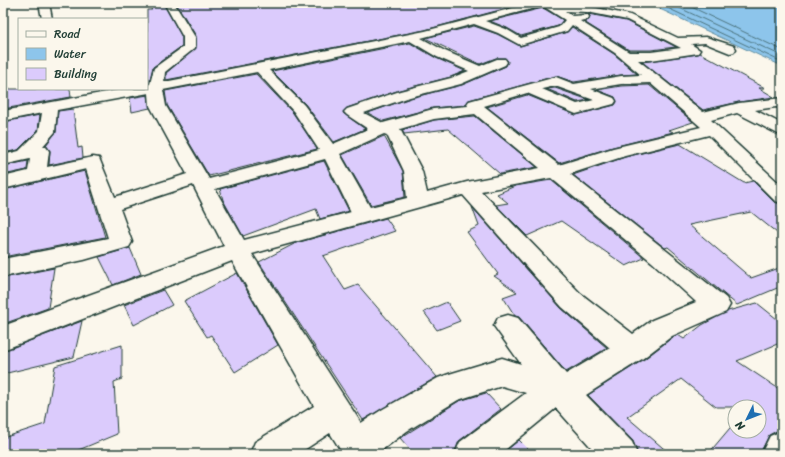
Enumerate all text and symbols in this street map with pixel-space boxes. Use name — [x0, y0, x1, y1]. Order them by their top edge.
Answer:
legend — [18, 18, 148, 90]
text: Road — [54, 23, 81, 45]
text: Water — [54, 43, 87, 65]
text: Building — [54, 63, 97, 85]
north arrow — [727, 399, 767, 439]
text: N — [730, 416, 750, 435]

